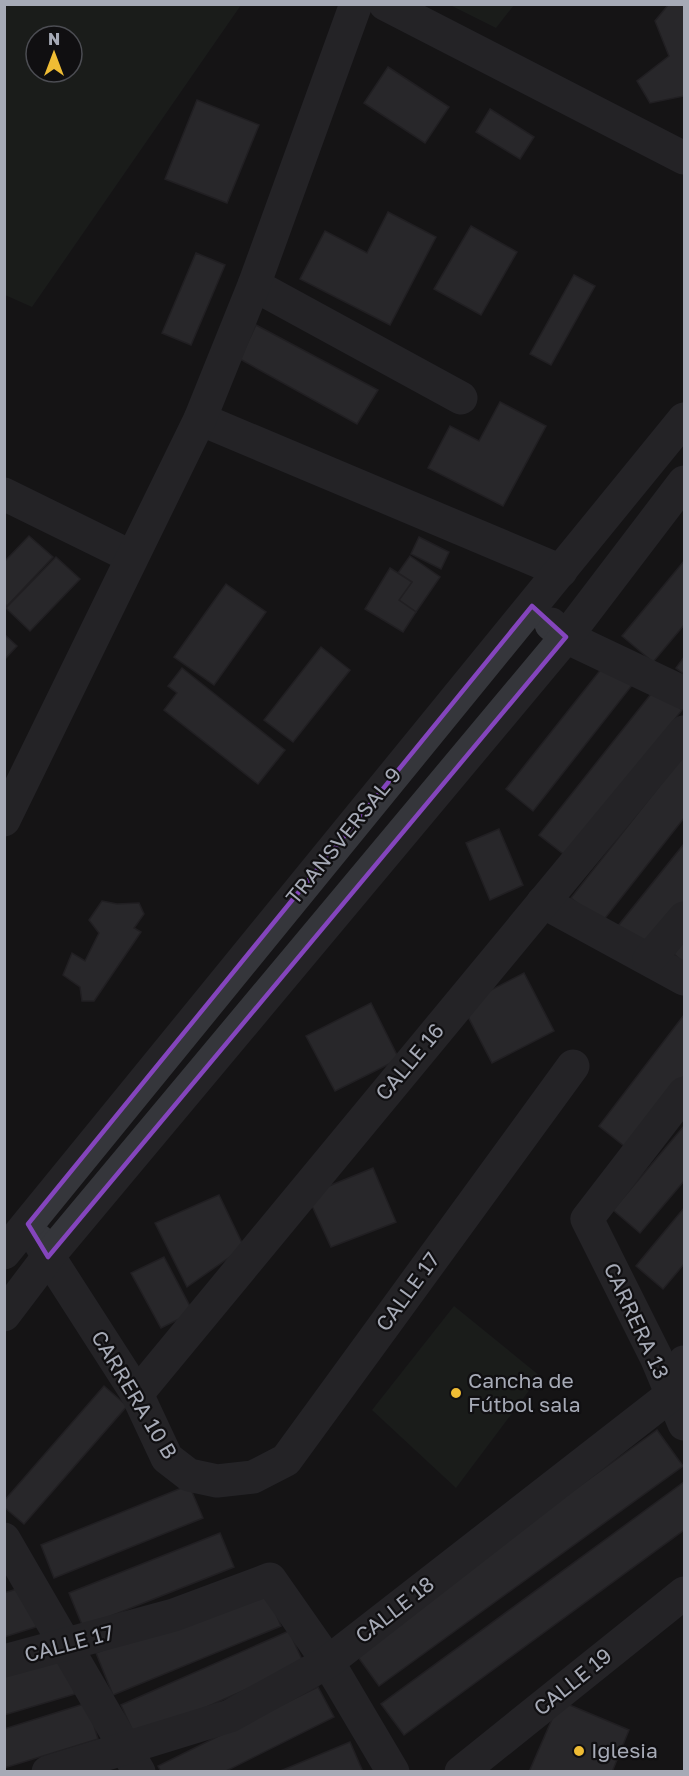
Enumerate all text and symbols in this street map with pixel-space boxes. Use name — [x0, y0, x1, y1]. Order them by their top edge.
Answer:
north arrow — [24, 24, 84, 84]
text: N — [48, 29, 60, 49]
street label: TRANSVERSAL 9 — [280, 762, 406, 909]
street label: CALLE 16 — [369, 1017, 449, 1105]
street label: CALLE 17 — [370, 1247, 445, 1336]
street label: CARRERA 13 — [599, 1258, 675, 1383]
street label: CARRERA 10 B — [86, 1325, 183, 1464]
place label: Cancha de Fútbol sala — [468, 1367, 581, 1417]
marker: Cancha de Fútbol sala — [449, 1386, 463, 1400]
street label: CALLE 18 — [350, 1570, 439, 1648]
street label: CALLE 17 — [21, 1619, 116, 1667]
street label: CALLE 19 — [528, 1642, 617, 1721]
place label: Iglesia — [591, 1737, 658, 1763]
marker: Iglesia — [572, 1744, 586, 1758]

